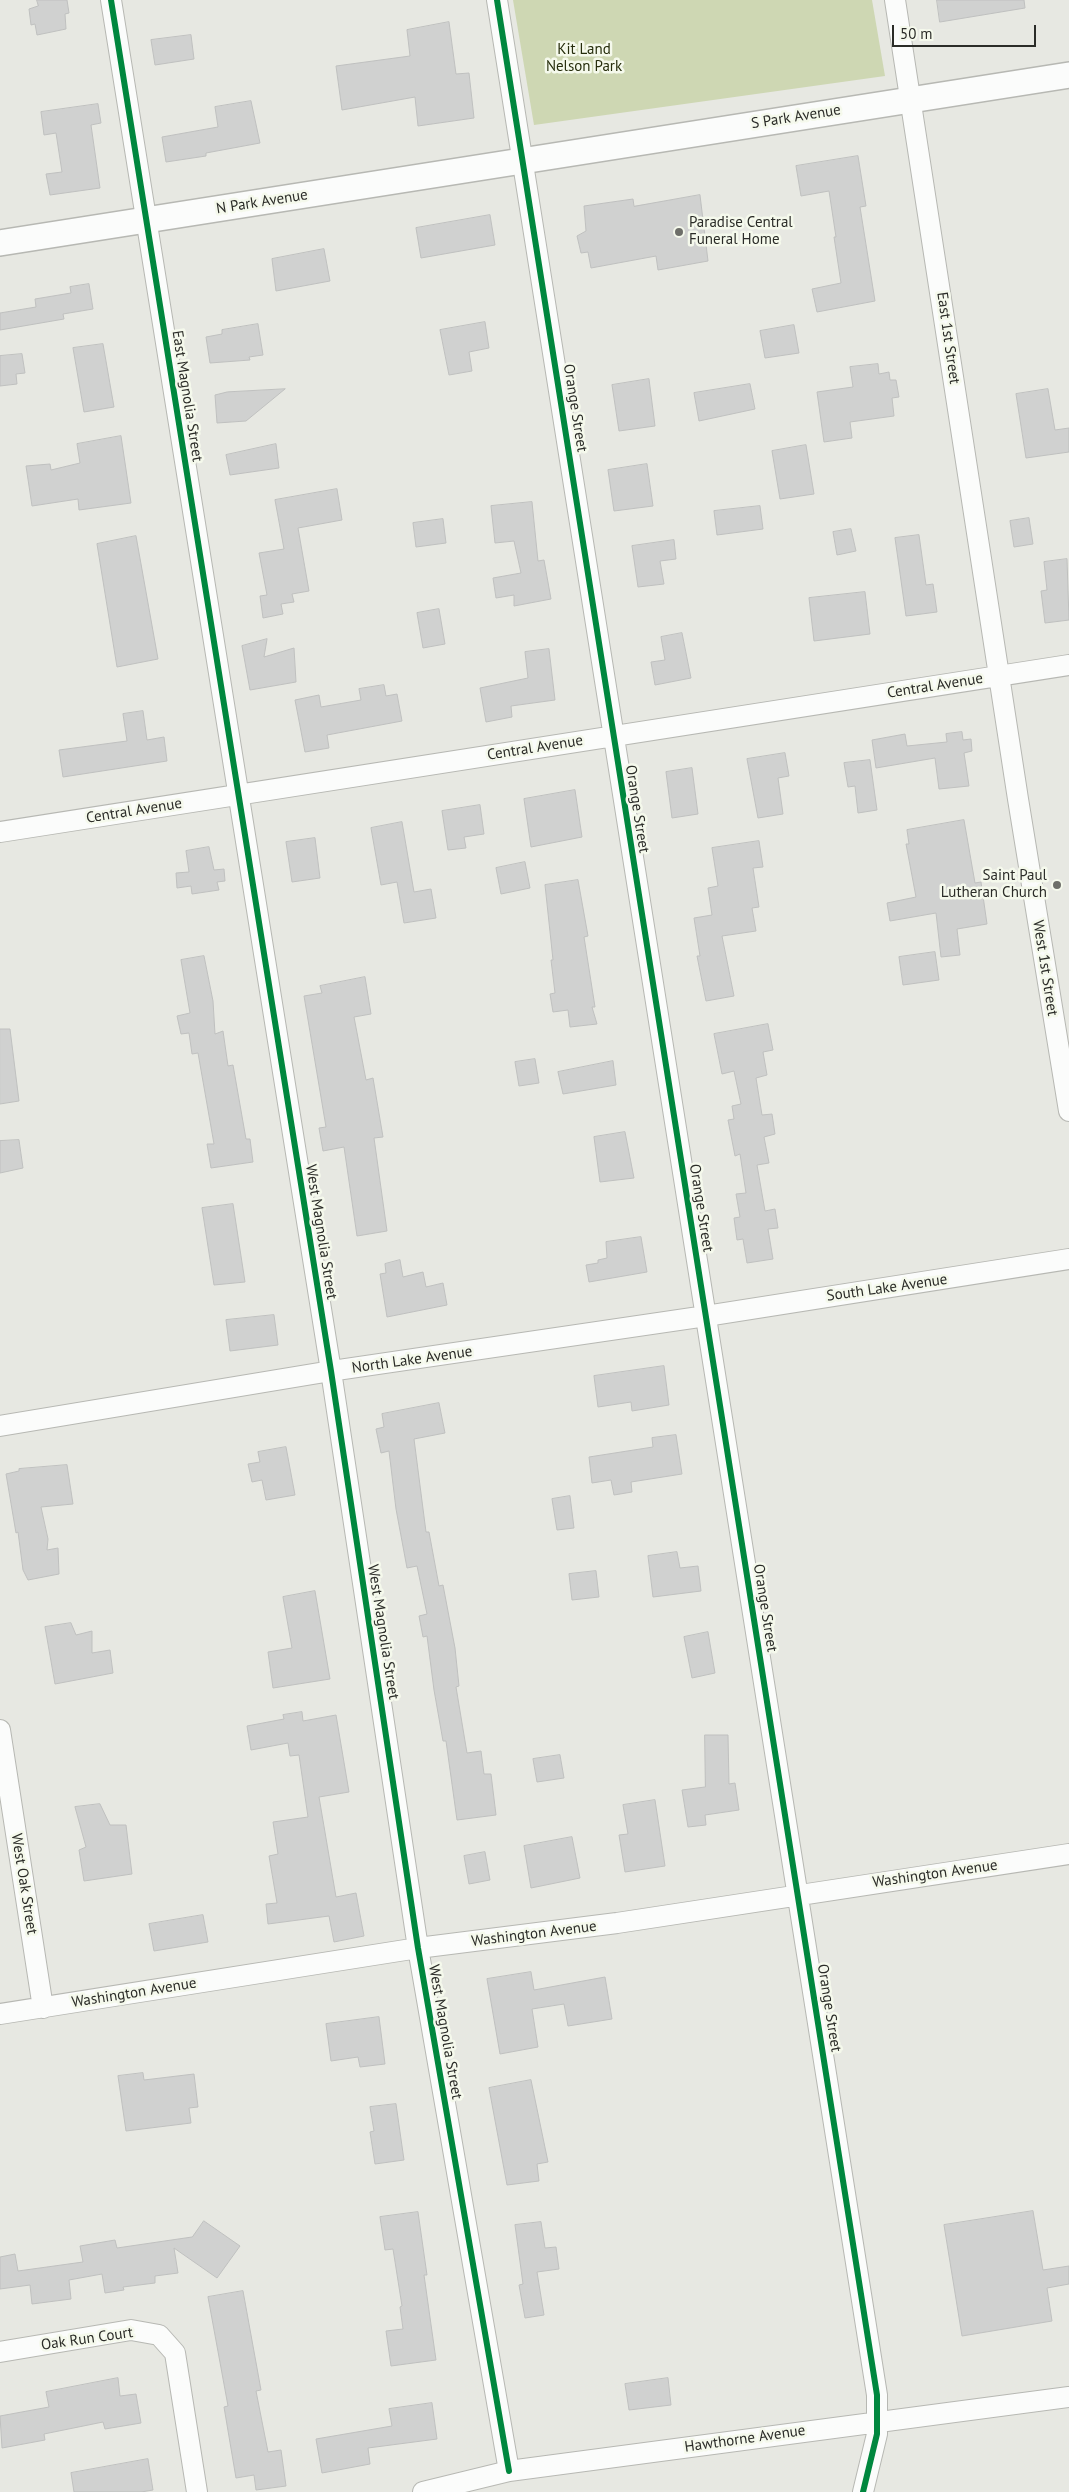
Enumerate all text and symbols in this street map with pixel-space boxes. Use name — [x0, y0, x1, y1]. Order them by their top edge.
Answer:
scale bar — [894, 15, 1038, 47]
text: 50 m — [900, 24, 933, 43]
park label: Kit Land Nelson Park — [546, 41, 622, 76]
street label: S Park Avenue — [750, 101, 842, 133]
street label: N Park Avenue — [215, 186, 309, 218]
place label: Paradise Central Funeral Home — [689, 214, 793, 249]
marker: Paradise Central Funeral Home — [673, 226, 685, 238]
street label: East 1st Street — [933, 291, 963, 385]
street label: East Magnolia Street — [168, 329, 206, 463]
street label: Orange Street — [559, 363, 591, 453]
street label: Central Avenue — [886, 670, 984, 702]
street label: Central Avenue — [486, 732, 584, 764]
street label: Orange Street — [621, 764, 653, 854]
street label: Central Avenue — [85, 795, 183, 827]
place label: Saint Paul Lutheran Church — [941, 867, 1047, 902]
marker: Saint Paul Lutheran Church — [1051, 879, 1063, 891]
street label: West 1st Street — [1029, 919, 1061, 1017]
street label: West Magnolia Street — [301, 1163, 341, 1301]
street label: Orange Street — [685, 1163, 717, 1253]
street label: South Lake Avenue — [825, 1271, 949, 1305]
street label: North Lake Avenue — [351, 1343, 473, 1377]
street label: West Magnolia Street — [363, 1563, 403, 1701]
street label: Orange Street — [749, 1563, 781, 1653]
street label: West Oak Street — [7, 1832, 41, 1936]
street label: Washington Avenue — [871, 1856, 999, 1892]
street label: Washington Avenue — [470, 1917, 598, 1951]
street label: West Magnolia Street — [424, 1963, 466, 2101]
street label: Orange Street — [813, 1963, 845, 2053]
street label: Washington Avenue — [70, 1974, 198, 2012]
street label: Oak Run Court — [40, 2324, 134, 2354]
street label: Hawthorne Avenue — [684, 2422, 806, 2456]

